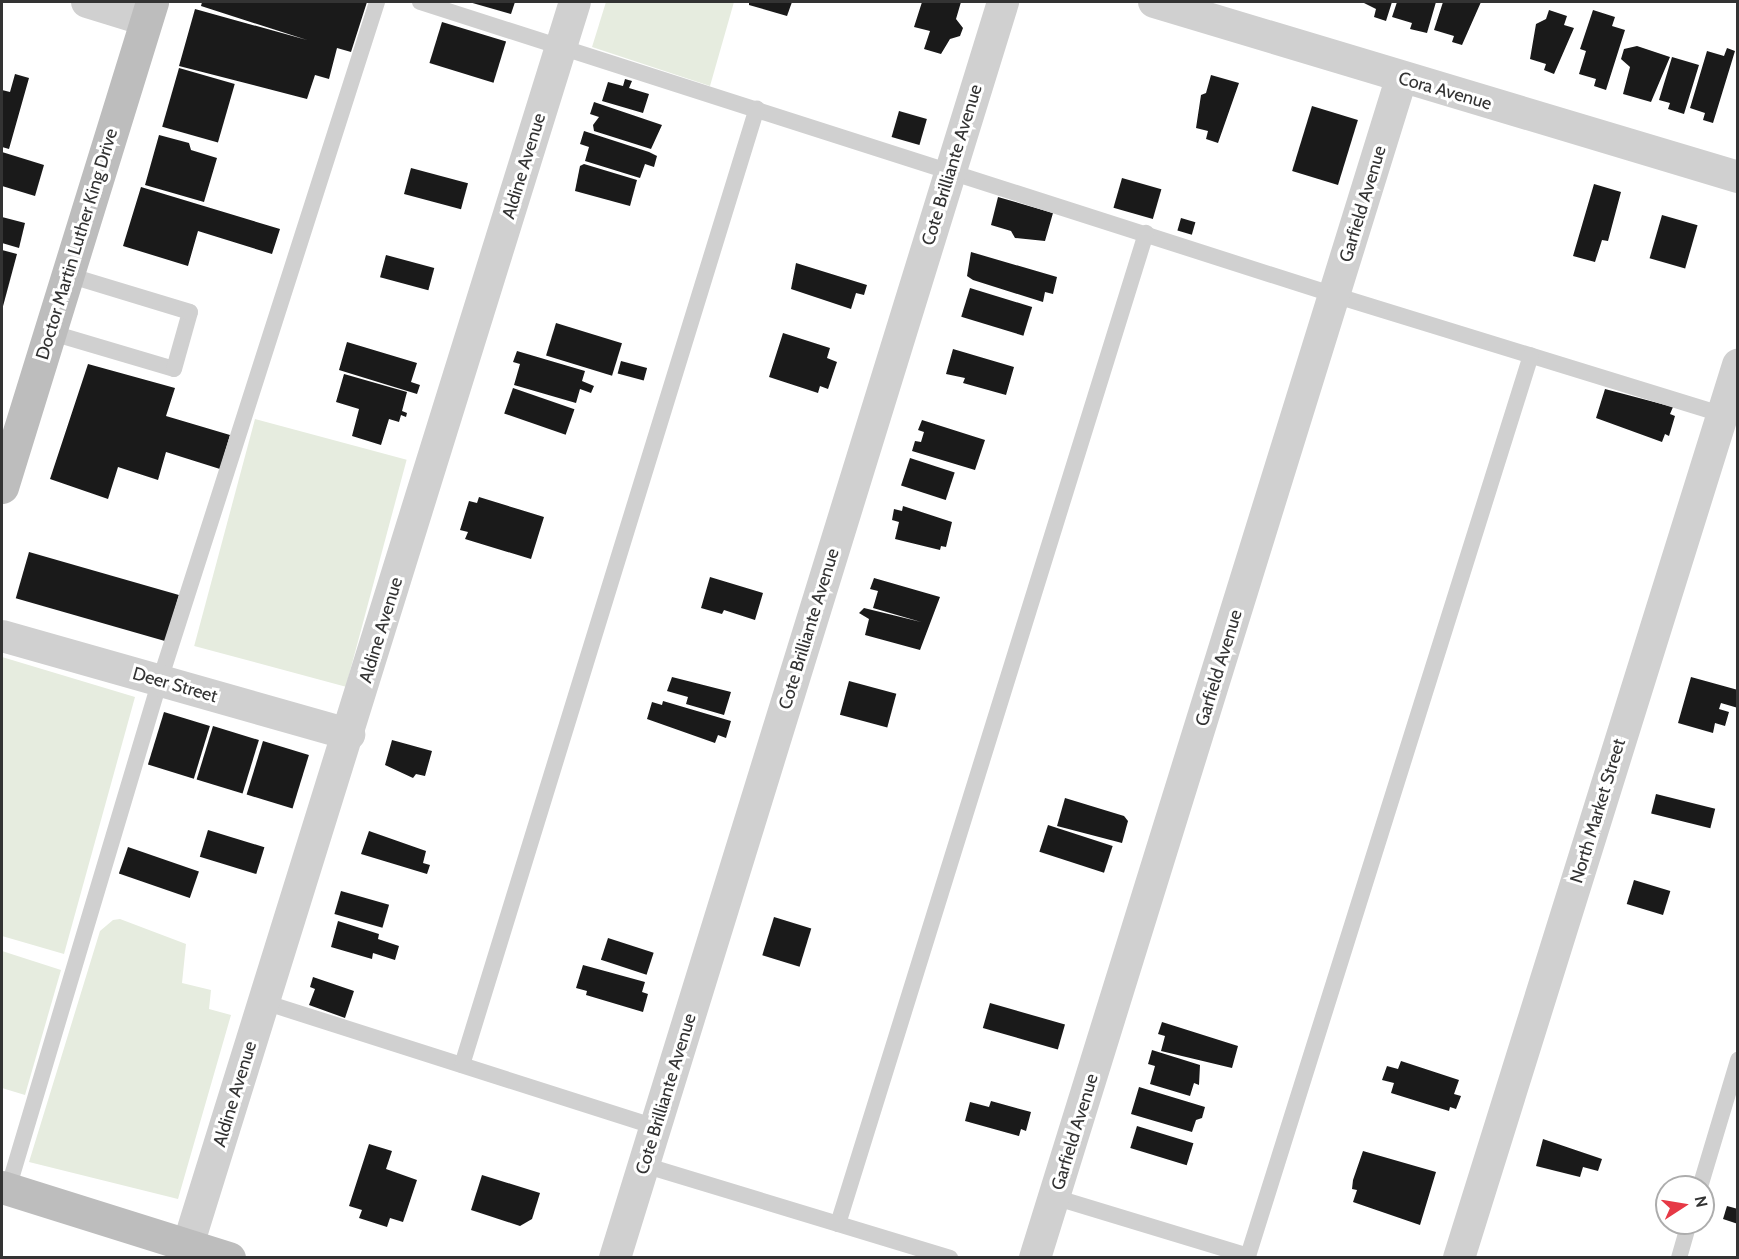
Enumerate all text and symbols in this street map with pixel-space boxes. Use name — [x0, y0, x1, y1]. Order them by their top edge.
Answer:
street label: Cora Avenue — [1396, 67, 1494, 115]
street label: Cote Brilliante Avenue — [917, 82, 987, 248]
street label: Aldine Avenue — [498, 111, 550, 221]
street label: Doctor Martin Luther King Drive — [32, 126, 122, 362]
street label: Garfield Avenue — [1335, 143, 1391, 265]
street label: Cote Brilliante Avenue — [774, 546, 844, 712]
street label: Aldine Avenue — [355, 575, 407, 685]
street label: Garfield Avenue — [1191, 607, 1247, 729]
street label: Deer Street — [130, 663, 220, 707]
street label: North Market Street — [1566, 736, 1630, 886]
street label: Cote Brilliante Avenue — [631, 1011, 701, 1177]
street label: Aldine Avenue — [209, 1039, 261, 1149]
street label: Garfield Avenue — [1047, 1071, 1103, 1193]
north arrow — [1655, 1175, 1715, 1235]
text: N — [1691, 1194, 1712, 1209]

